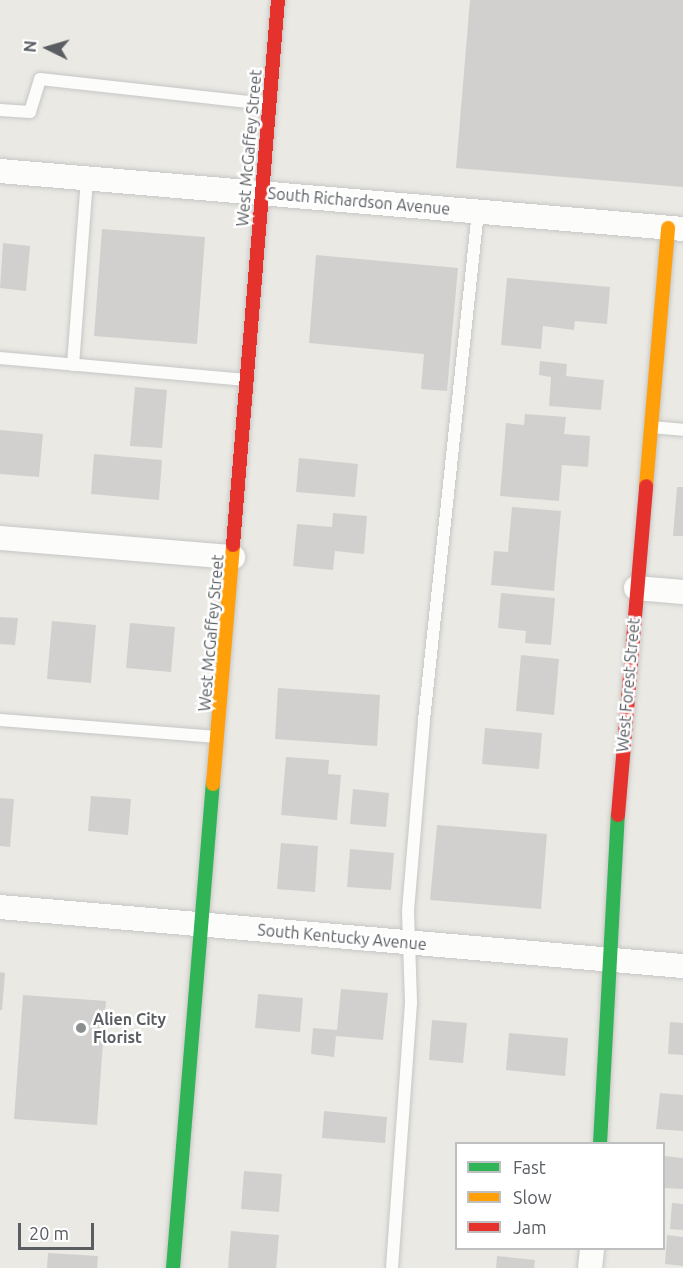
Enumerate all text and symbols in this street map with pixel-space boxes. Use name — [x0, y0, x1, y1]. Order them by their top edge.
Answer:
north arrow — [18, 18, 78, 78]
text: N — [21, 40, 40, 53]
street label: West McGaffey Street — [233, 69, 265, 227]
street label: South Richardson Avenue — [267, 183, 451, 219]
street label: West McGaffey Street — [195, 554, 227, 712]
street label: West Forest Street — [613, 617, 643, 753]
street label: South Kentucky Avenue — [257, 920, 427, 954]
place label: Alien City Florist — [93, 1009, 166, 1047]
marker: Alien City Florist — [74, 1021, 88, 1035]
legend — [455, 1142, 665, 1250]
text: Fast — [513, 1157, 546, 1177]
text: Slow — [513, 1187, 552, 1207]
scale bar — [21, 1211, 98, 1249]
text: Jam — [513, 1217, 547, 1237]
text: 20 m — [29, 1223, 69, 1243]

